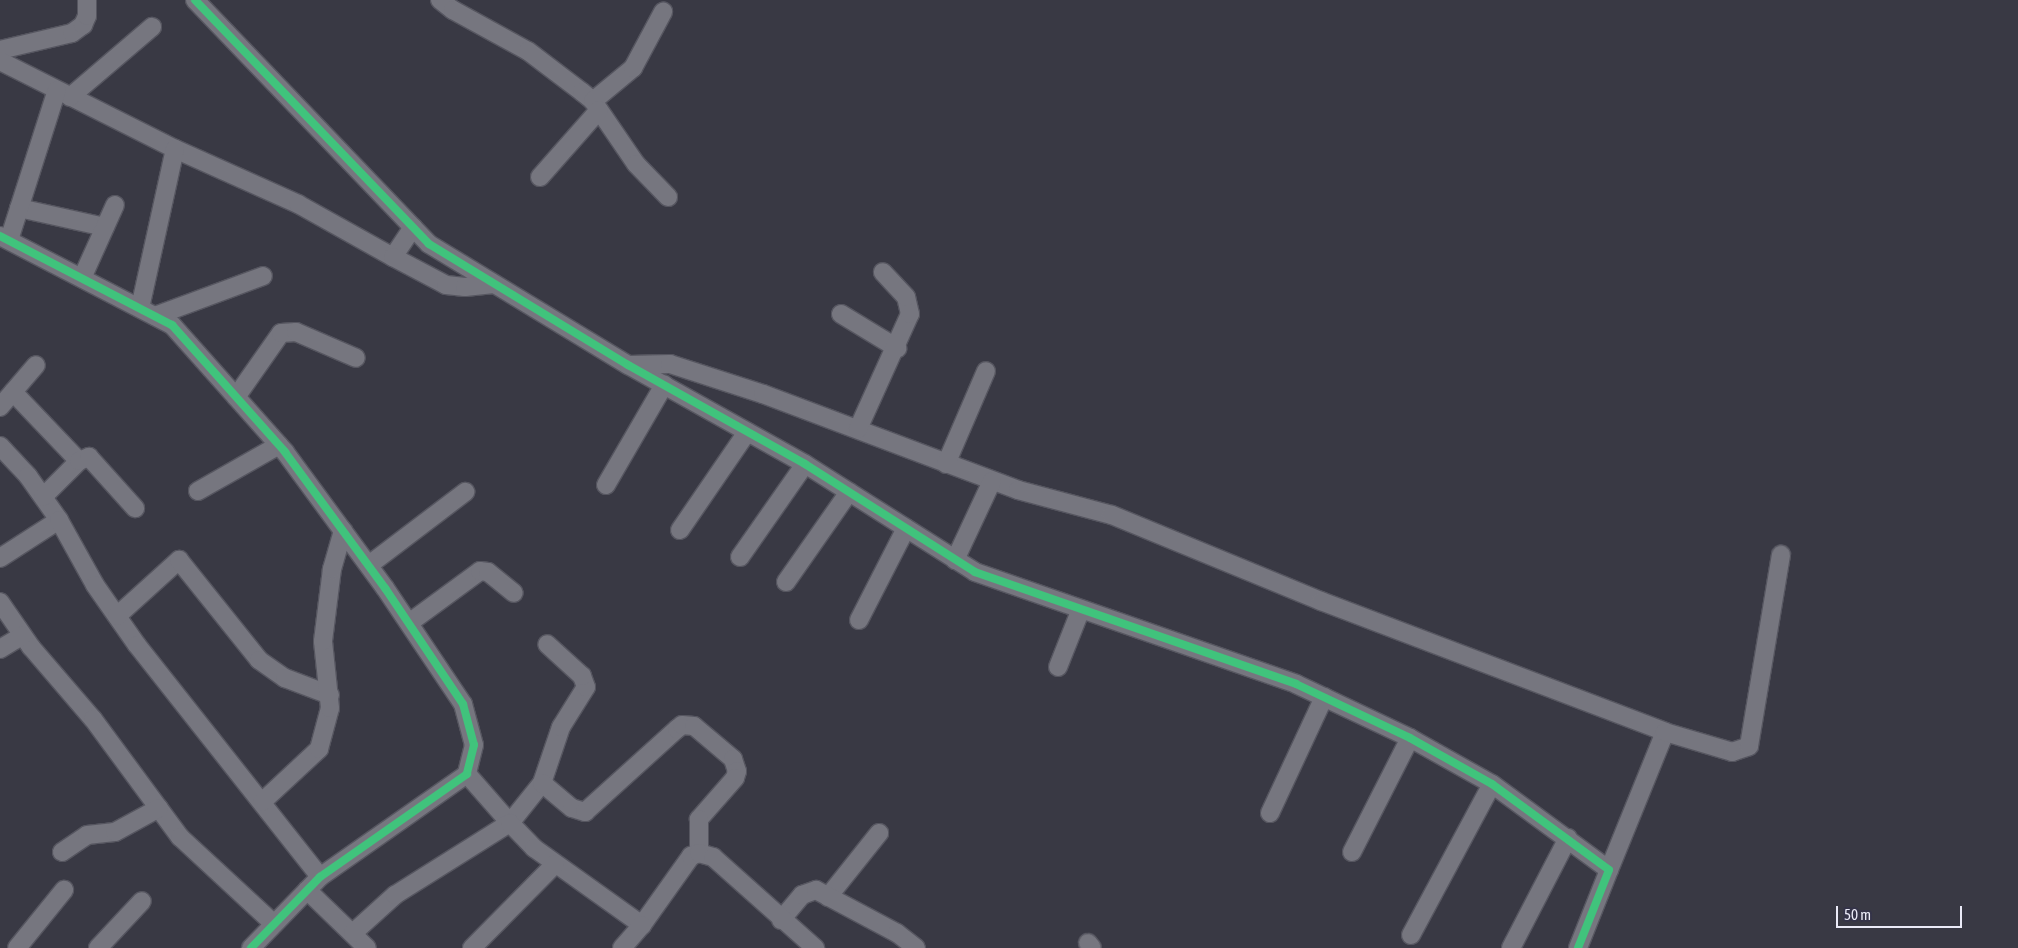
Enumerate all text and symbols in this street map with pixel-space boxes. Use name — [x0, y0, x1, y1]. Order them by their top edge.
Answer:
scale bar — [1838, 896, 1964, 928]
text: 50 m — [1844, 906, 1871, 923]

